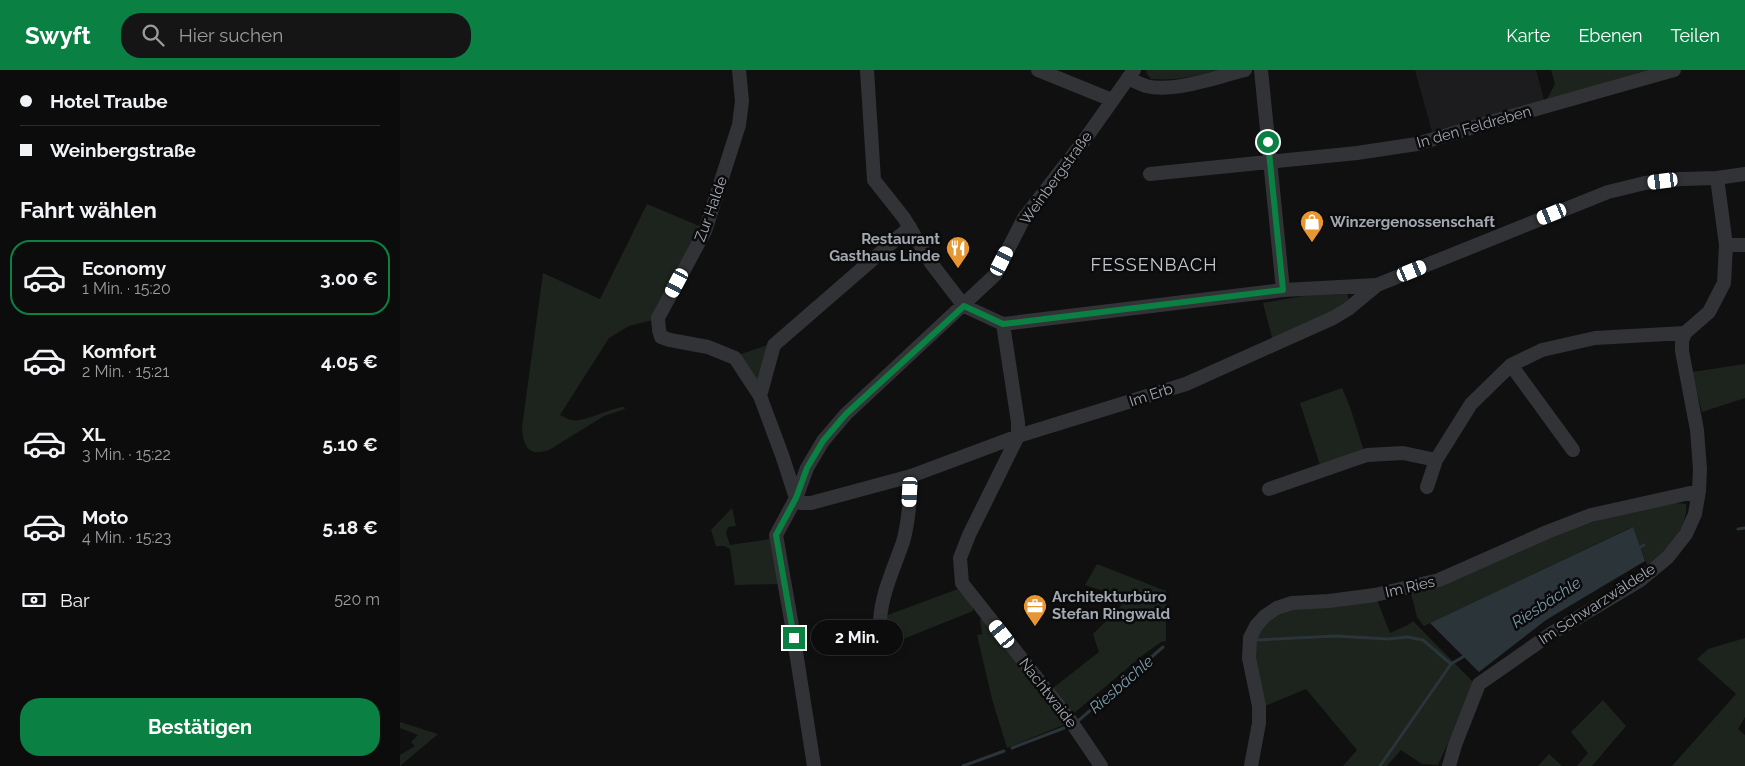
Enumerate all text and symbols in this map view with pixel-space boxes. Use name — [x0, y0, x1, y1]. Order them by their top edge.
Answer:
search box — [121, 13, 471, 58]
text: Swyft — [25, 21, 91, 50]
icon: search — [139, 21, 167, 49]
text: Hier suchen — [179, 24, 283, 46]
text: Karte — [1506, 25, 1550, 46]
text: Ebenen — [1578, 25, 1643, 46]
text: Teilen — [1671, 25, 1720, 46]
text: Hotel Traube — [50, 90, 168, 112]
street label: In den Feldreben — [1415, 102, 1533, 152]
street label: Weinbergstraße — [1016, 128, 1096, 228]
route start — [1257, 131, 1279, 153]
text: Weinbergstraße — [50, 139, 196, 161]
car — [1647, 172, 1678, 190]
street label: Zur Halde — [691, 174, 731, 244]
text: Fahrt wählen — [20, 197, 157, 223]
car — [1535, 201, 1568, 227]
shop icon: Winzergenossenschaft — [1299, 209, 1325, 243]
place label: Winzergenossenschaft — [1330, 213, 1495, 231]
place label: Restaurant Gasthaus Linde — [829, 230, 940, 265]
restaurant icon: Restaurant Gasthaus Linde — [945, 235, 971, 269]
car — [988, 244, 1015, 278]
district label: FESSENBACH — [1090, 254, 1218, 275]
icon: car — [22, 255, 67, 300]
text: Economy — [82, 257, 166, 279]
car — [1395, 258, 1428, 284]
car — [663, 266, 690, 300]
text: 3.00 € — [320, 267, 378, 289]
text: 1 Min. · 15:20 — [82, 279, 171, 298]
icon: car — [22, 338, 67, 383]
text: Komfort — [82, 340, 156, 362]
text: 4.05 € — [321, 350, 378, 372]
text: 2 Min. · 15:21 — [82, 362, 169, 381]
street label: Im Erb — [1127, 380, 1175, 410]
icon: car — [22, 421, 67, 466]
text: XL — [82, 423, 105, 445]
text: 5.10 € — [322, 433, 378, 455]
text: 3 Min. · 15:22 — [82, 445, 171, 464]
car — [901, 477, 918, 507]
icon: car — [22, 504, 67, 549]
text: Moto — [82, 506, 128, 528]
text: 5.18 € — [323, 516, 378, 538]
text: 4 Min. · 15:23 — [82, 528, 171, 547]
street label: Im Schwarzwäldele — [1535, 559, 1659, 648]
street label: Im Ries — [1383, 573, 1437, 601]
water label: Riesbächle — [1508, 573, 1585, 632]
icon: cash — [20, 586, 48, 614]
place label: Architekturbüro Stefan Ringwald — [1052, 588, 1170, 623]
text: Bar — [60, 589, 90, 611]
text: 520 m — [334, 590, 380, 609]
office icon: Architekturbüro Stefan Ringwald — [1022, 593, 1048, 627]
car — [986, 618, 1017, 650]
callout: 2 Min. — [812, 620, 904, 656]
route end — [783, 627, 805, 649]
text: 2 Min. — [835, 628, 879, 647]
water label: Riesbächle — [1085, 651, 1158, 717]
street label: Nachtwaide — [1015, 655, 1081, 731]
button: Bestätigen — [20, 698, 380, 756]

